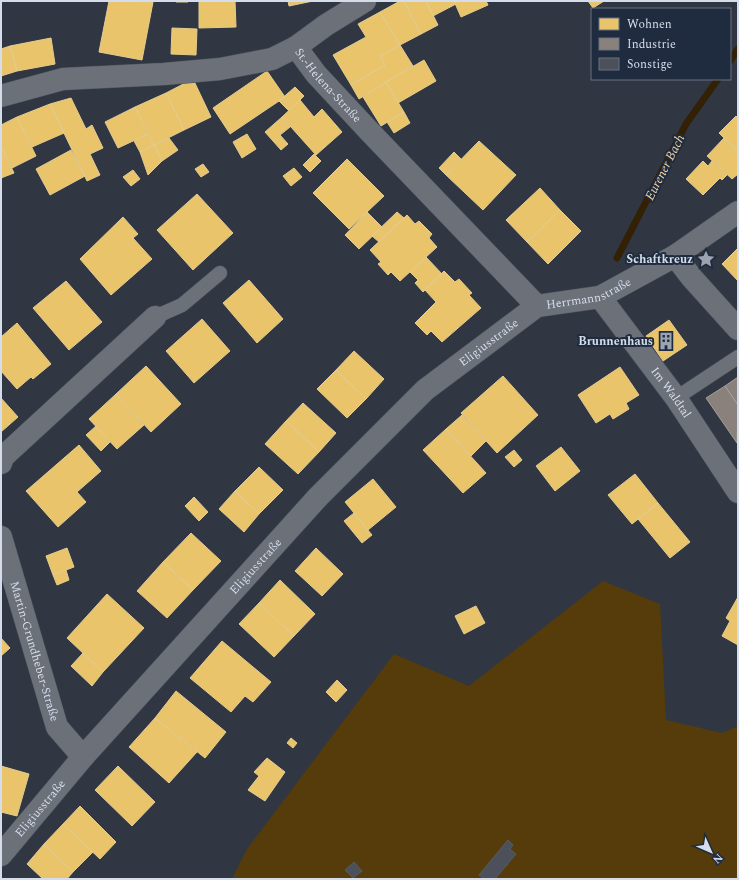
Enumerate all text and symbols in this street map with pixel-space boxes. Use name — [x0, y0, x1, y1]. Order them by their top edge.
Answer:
legend — [591, 8, 731, 80]
text: Wohnen — [627, 15, 672, 34]
text: Industrie — [627, 35, 676, 54]
street label: St.-Helena-Straße — [290, 44, 366, 127]
text: Sonstige — [627, 55, 673, 74]
water label: Eurener Bach — [640, 131, 690, 204]
place icon: Schaftkreuz — [696, 249, 716, 269]
place label: Schaftkreuz — [626, 250, 693, 269]
street label: Herrmannstraße — [545, 273, 635, 315]
street label: Eligiusstraße — [455, 314, 523, 371]
building icon: Brunnenhaus — [656, 331, 676, 351]
place label: Brunnenhaus — [578, 332, 653, 351]
street label: Im Waldtal — [646, 363, 696, 422]
street label: Eligiusstraße — [225, 534, 287, 599]
street label: Martin-Grundheber-Straße — [5, 579, 64, 724]
street label: Eligiusstraße — [11, 775, 71, 842]
north arrow — [691, 832, 731, 872]
text: N — [709, 850, 727, 868]

